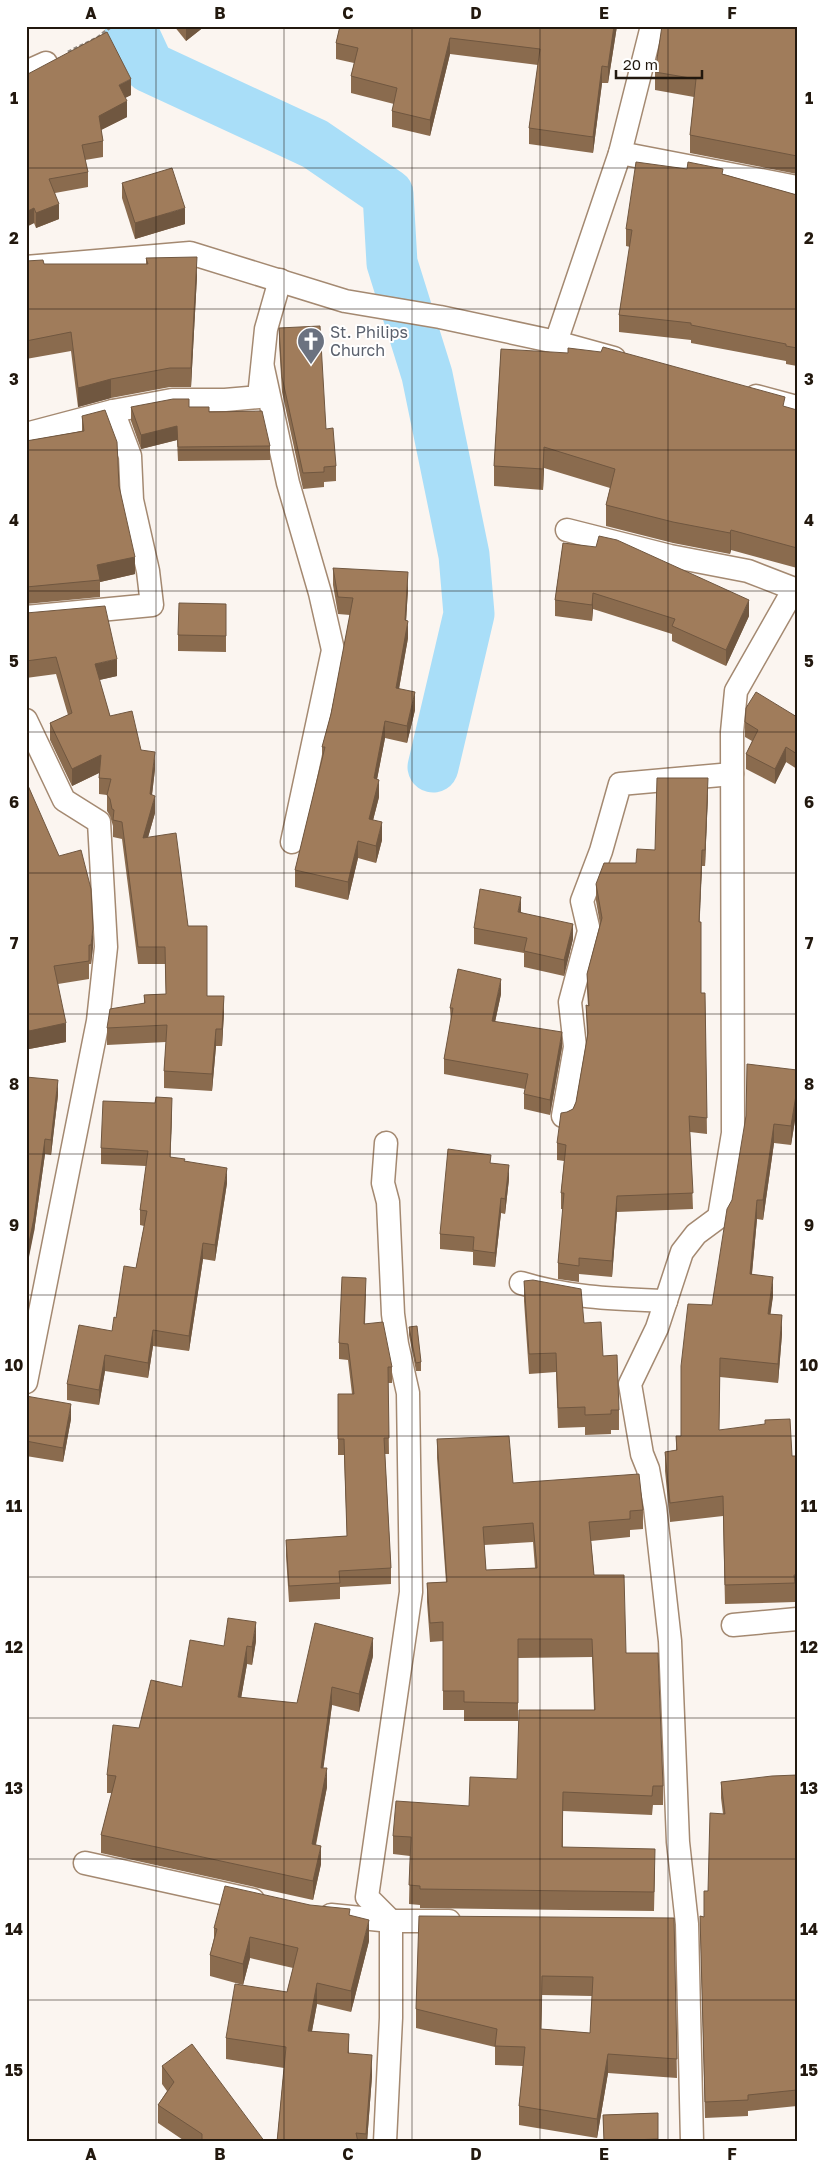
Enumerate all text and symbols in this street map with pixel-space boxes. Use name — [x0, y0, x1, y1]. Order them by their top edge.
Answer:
text: A — [85, 3, 97, 23]
text: B — [214, 3, 226, 23]
text: C — [342, 3, 354, 23]
text: D — [470, 3, 482, 23]
text: E — [599, 3, 609, 23]
text: F — [727, 3, 737, 23]
scale bar — [616, 48, 702, 80]
text: 20 m — [623, 55, 658, 73]
text: 1 — [10, 88, 18, 108]
text: 1 — [805, 88, 813, 108]
text: 2 — [9, 228, 19, 248]
text: 2 — [804, 228, 814, 248]
place label: St. Philips Church — [330, 322, 408, 360]
church icon: St. Philips Church — [296, 326, 326, 365]
text: 3 — [9, 369, 19, 389]
text: 3 — [804, 369, 814, 389]
text: 4 — [9, 510, 19, 530]
text: 4 — [804, 510, 814, 530]
text: 5 — [9, 651, 19, 671]
text: 5 — [804, 651, 814, 671]
text: 6 — [9, 792, 19, 812]
text: 6 — [804, 792, 814, 812]
text: 7 — [10, 933, 19, 953]
text: 7 — [805, 933, 814, 953]
text: 8 — [9, 1074, 19, 1094]
text: 8 — [804, 1074, 814, 1094]
text: 9 — [9, 1215, 19, 1235]
text: 9 — [804, 1215, 814, 1235]
text: 10 — [5, 1355, 23, 1375]
text: 10 — [800, 1355, 818, 1375]
text: 11 — [6, 1496, 22, 1516]
text: 11 — [801, 1496, 817, 1516]
text: 12 — [5, 1637, 23, 1657]
text: 12 — [800, 1637, 818, 1657]
text: 13 — [5, 1778, 23, 1798]
text: 13 — [800, 1778, 818, 1798]
text: 14 — [5, 1919, 23, 1939]
text: 14 — [800, 1919, 818, 1939]
text: 15 — [5, 2060, 23, 2080]
text: 15 — [800, 2060, 818, 2080]
text: A — [85, 2144, 97, 2164]
text: B — [214, 2144, 226, 2164]
text: C — [342, 2144, 354, 2164]
text: D — [470, 2144, 482, 2164]
text: E — [599, 2144, 609, 2164]
text: F — [727, 2144, 737, 2164]

